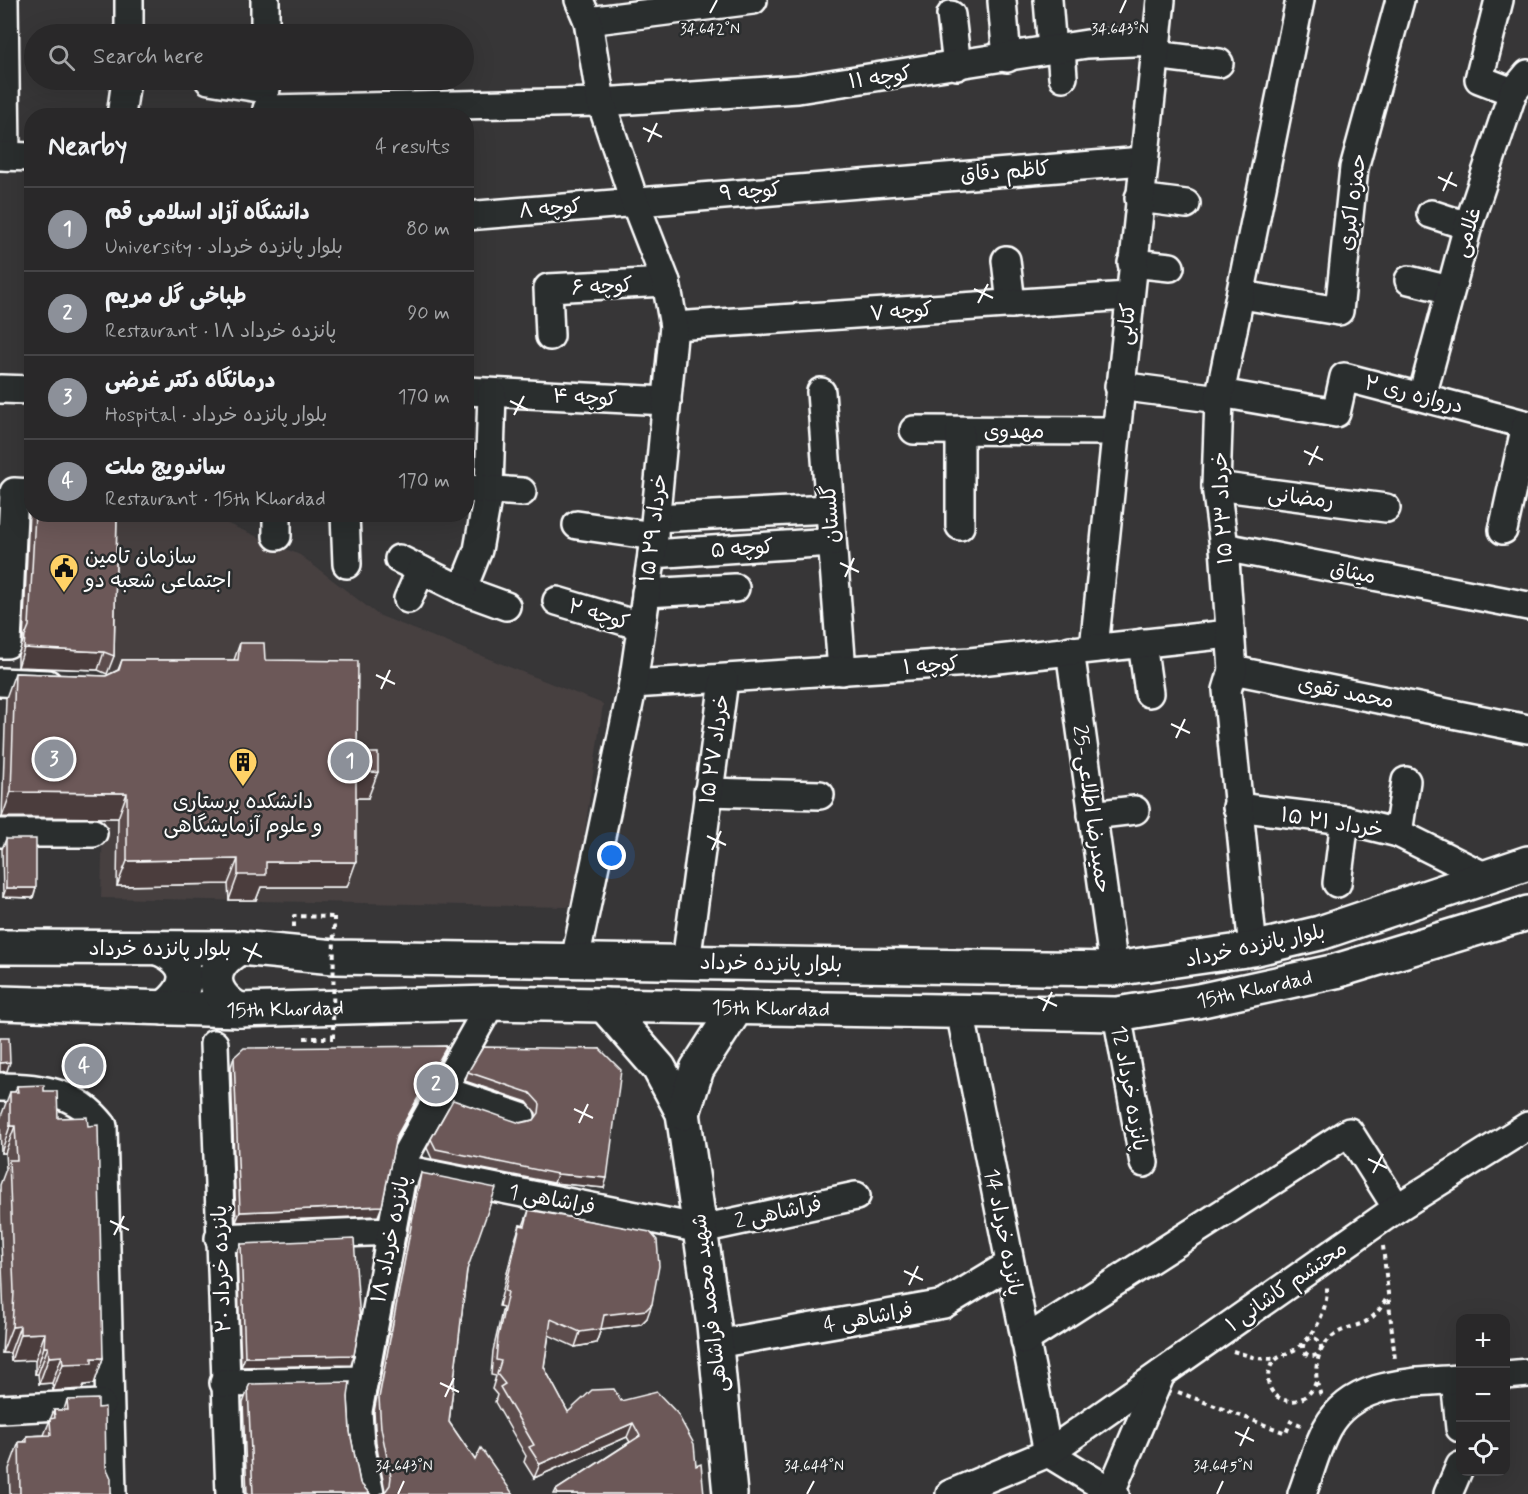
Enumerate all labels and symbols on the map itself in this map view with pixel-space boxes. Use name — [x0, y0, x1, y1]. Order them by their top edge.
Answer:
text: 34.642°N — [680, 20, 740, 40]
text: 34.643°N — [1091, 20, 1149, 40]
street label: کوچه ۱۱ — [847, 60, 914, 96]
street label: حمزه اکبری — [1332, 152, 1374, 253]
street label: کاظم دقاق — [959, 155, 1051, 190]
street label: کوچه ۹ — [718, 176, 782, 208]
street label: کوچه ۸ — [517, 192, 583, 226]
street label: غلامی — [1447, 204, 1489, 261]
street label: کوچه ۶ — [571, 271, 633, 303]
street label: کوچه ۷ — [869, 296, 934, 328]
street label: کتابی — [1111, 302, 1143, 346]
street label: دروازه ری ۲ — [1361, 369, 1466, 421]
street label: کوچه ۴ — [552, 382, 618, 414]
street label: مهدوی — [984, 418, 1044, 446]
street label: ۱۵ خرداد ۲۳ — [1206, 451, 1240, 565]
street label: ۱۵ خرداد ۲۹ — [633, 472, 675, 584]
street label: رمضانی — [1266, 480, 1336, 516]
street label: گلستان — [815, 484, 847, 544]
street label: کوچه ۵ — [710, 533, 774, 565]
place label: سازمان تامین اجتماعی شعبه دو — [83, 543, 232, 595]
public building icon: سازمان تامین اجتماعی شعبه دو — [48, 552, 80, 594]
street label: میثاق — [1328, 555, 1378, 591]
street label: کوچه ۲ — [565, 592, 633, 638]
street label: کوچه ۱ — [902, 650, 960, 682]
street label: محمد تقوی — [1296, 670, 1396, 716]
street label: ۱۵ خرداد ۲۷ — [693, 692, 737, 806]
street label: حمیدرضا اطلاعی-25 — [1065, 723, 1117, 895]
pin: 3 — [34, 736, 74, 782]
pin: 1 — [330, 738, 370, 783]
building icon: دانشکده پرستاری و علوم آزمایشگاهی — [227, 746, 259, 788]
place label: دانشکده پرستاری و علوم آزمایشگاهی — [164, 788, 322, 841]
street label: ۱۵ خرداد ۲۱ — [1279, 801, 1385, 845]
your location — [597, 841, 626, 870]
street label: بلوار پانزده خرداد — [1183, 917, 1328, 974]
street label: بلوار پانزده خرداد — [89, 935, 231, 963]
street label: بلوار پانزده خرداد — [700, 949, 842, 979]
street label: 15th Khordad — [1194, 964, 1315, 1016]
street label: 15th Khordad — [225, 994, 344, 1025]
street label: 15th Khordad — [711, 994, 830, 1024]
street label: پانزده خرداد 12 — [1104, 1023, 1154, 1153]
pin: 4 — [64, 1044, 104, 1088]
pin: 2 — [416, 1062, 456, 1106]
street label: پانزده خرداد 14 — [977, 1166, 1029, 1298]
street label: پانزده خرداد ۱۸ — [365, 1173, 417, 1305]
street label: فراشاهی 1 — [506, 1178, 598, 1222]
street label: فراشاهی 2 — [732, 1190, 824, 1236]
street label: پانزده خرداد ۲۰ — [206, 1205, 238, 1333]
street label: شهید محمد فراشاهی — [685, 1212, 735, 1394]
street label: محتشم کاشانی ۱ — [1220, 1235, 1353, 1340]
street label: فراشاهی 4 — [821, 1296, 915, 1340]
text: 34.643°N — [375, 1457, 433, 1477]
text: 34.644°N — [784, 1457, 844, 1477]
text: 34.645°N — [1193, 1457, 1253, 1477]

